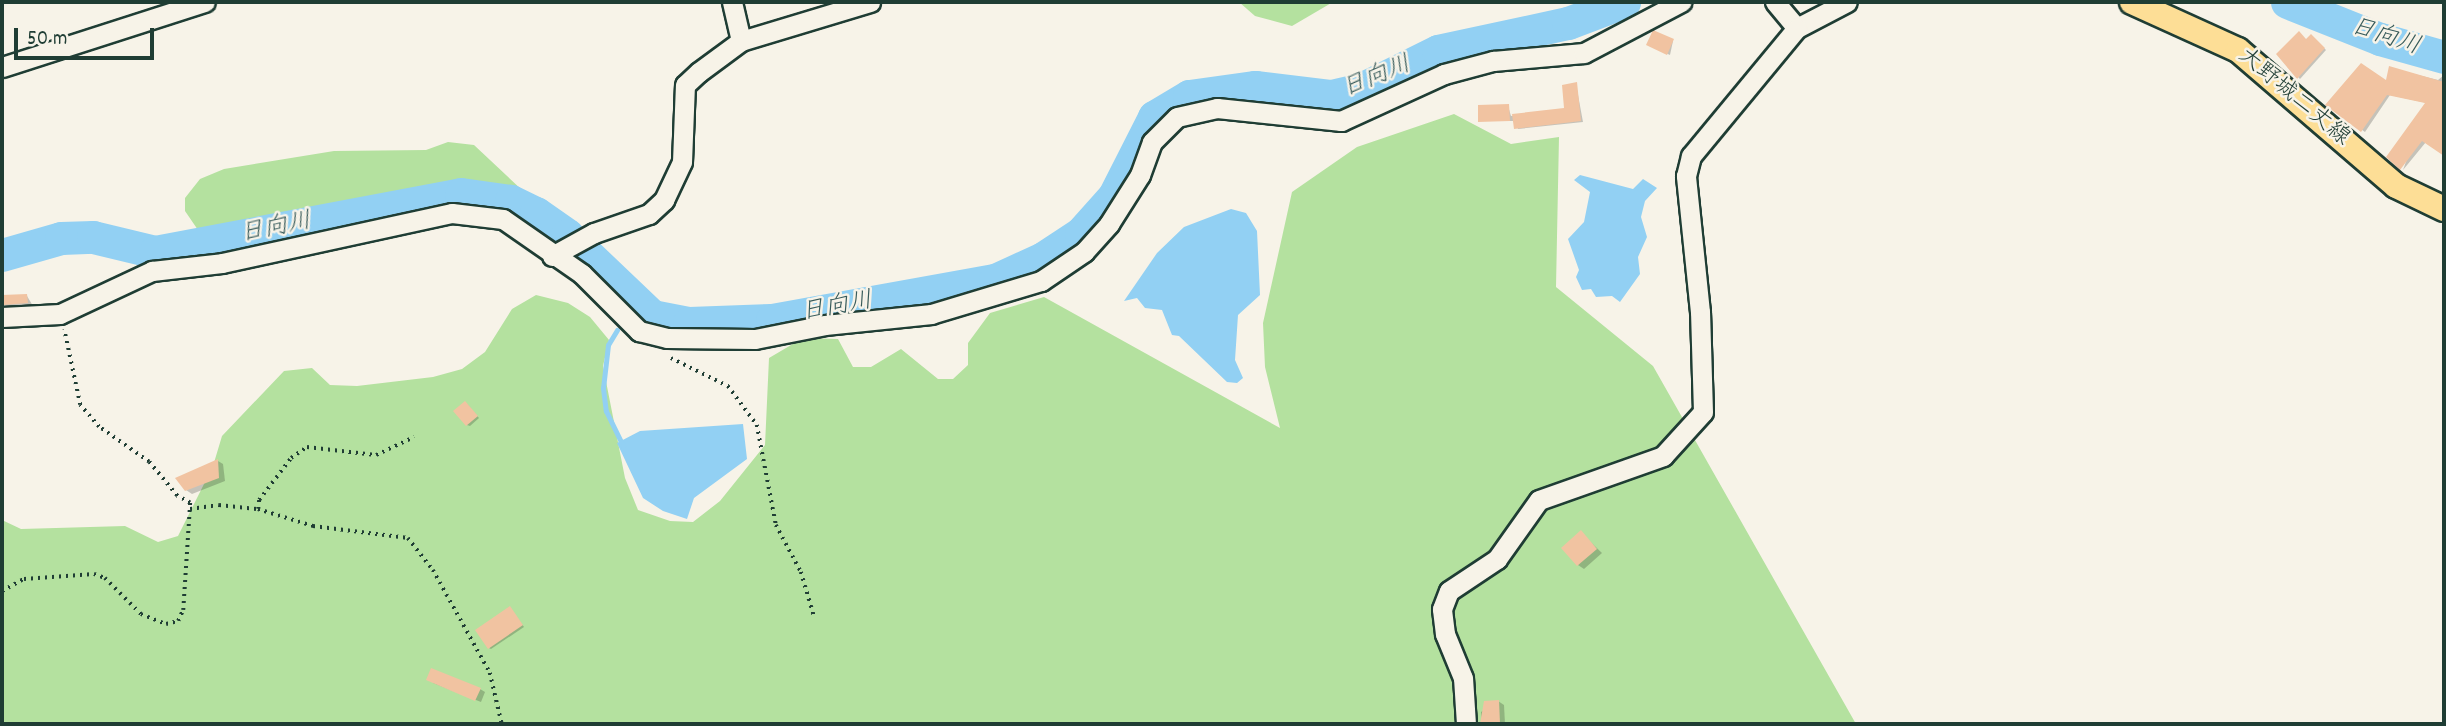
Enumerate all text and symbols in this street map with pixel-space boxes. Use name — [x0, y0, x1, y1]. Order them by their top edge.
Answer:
water label: 日向川 — [2346, 13, 2424, 63]
scale bar — [18, 14, 158, 58]
text: 50 m — [27, 25, 67, 55]
street label: 大野城二丈線 — [2231, 43, 2355, 153]
water label: 日向川 — [1338, 51, 1416, 105]
water label: 日向川 — [238, 208, 314, 250]
water label: 日向川 — [799, 288, 875, 328]

